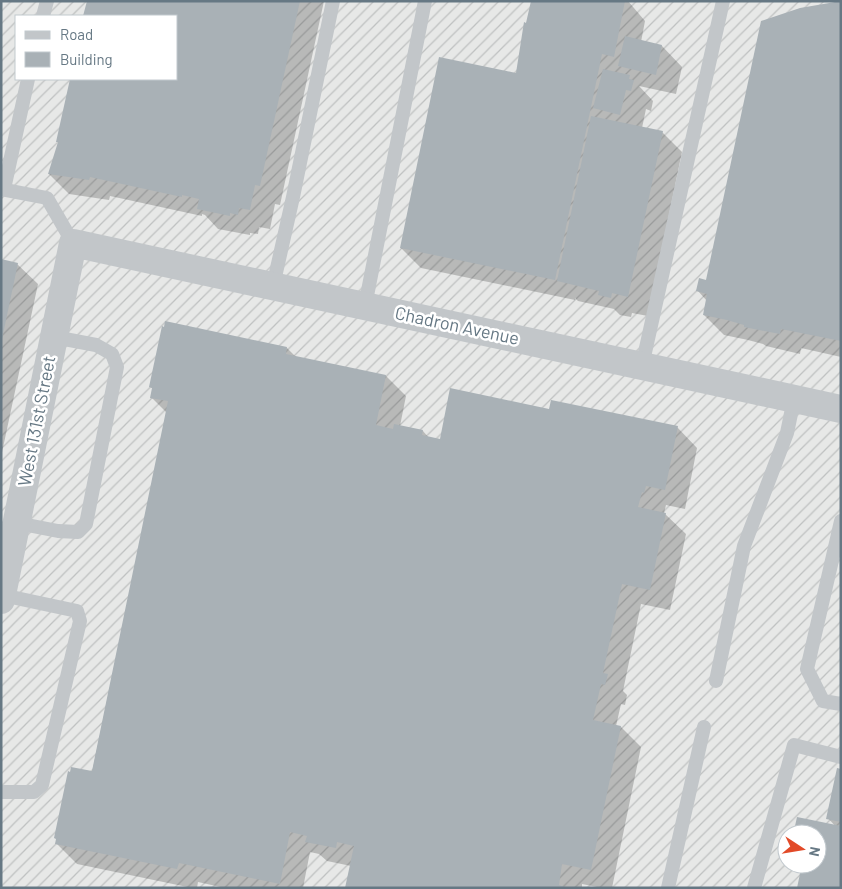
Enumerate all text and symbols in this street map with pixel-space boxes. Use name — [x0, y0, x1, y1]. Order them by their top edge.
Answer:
legend — [15, 15, 178, 80]
text: Road — [60, 25, 93, 43]
text: Building — [60, 50, 113, 68]
street label: Chadron Avenue — [393, 301, 521, 349]
street label: West 131st Street — [13, 354, 59, 488]
north arrow — [777, 824, 827, 874]
text: N — [806, 845, 824, 858]

